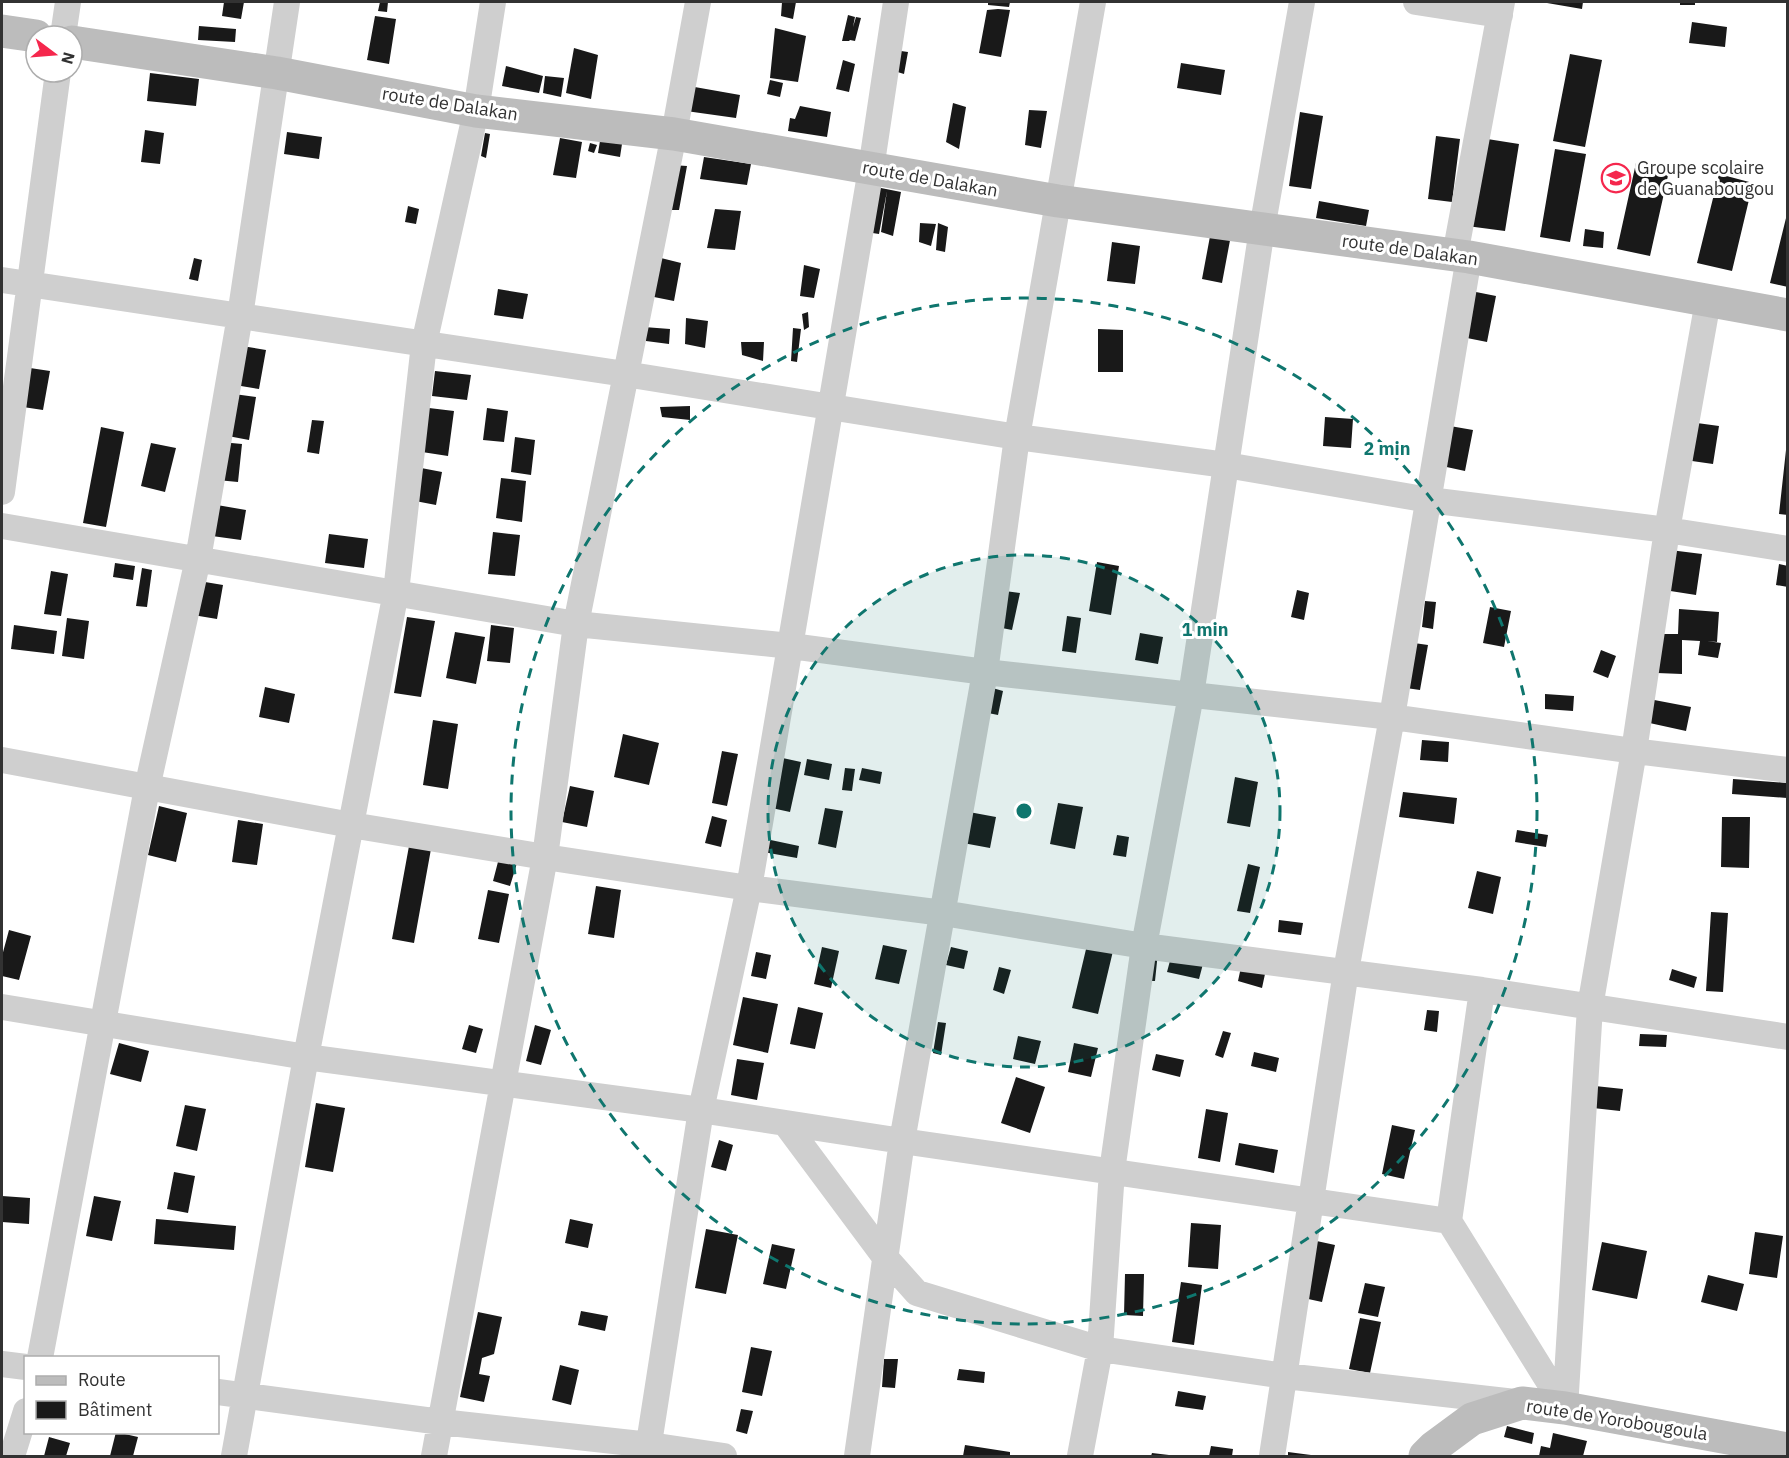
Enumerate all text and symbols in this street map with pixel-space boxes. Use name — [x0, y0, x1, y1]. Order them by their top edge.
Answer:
north arrow — [24, 24, 84, 84]
text: N — [57, 50, 80, 66]
street label: route de Dalakan — [381, 81, 520, 126]
street label: route de Dalakan — [861, 155, 1000, 202]
place label: Groupe scolaire de Guanabougou — [1637, 156, 1774, 200]
school or university icon: Groupe scolaire de Guanabougou — [1600, 162, 1632, 194]
street label: route de Dalakan — [1341, 229, 1480, 270]
text: 2 min — [1363, 437, 1411, 460]
text: 1 min — [1181, 618, 1229, 641]
centre of rings — [1014, 801, 1034, 821]
legend — [24, 1356, 219, 1434]
text: Route — [78, 1368, 126, 1391]
street label: route de Yorobougoula — [1525, 1394, 1710, 1445]
text: Bâtiment — [78, 1398, 152, 1421]

